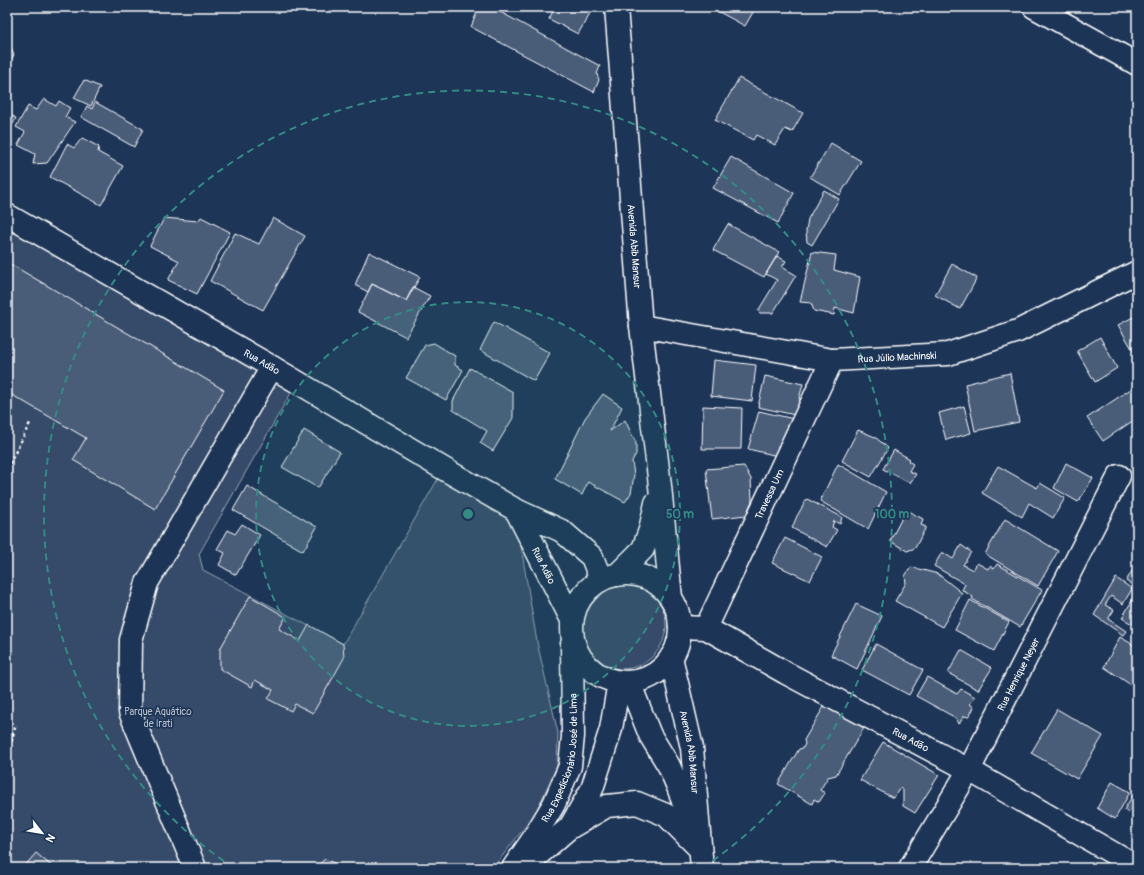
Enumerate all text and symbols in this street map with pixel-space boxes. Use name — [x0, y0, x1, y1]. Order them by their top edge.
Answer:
street label: Avenida Abib Mansur — [624, 204, 643, 289]
street label: Rua Adão — [241, 347, 282, 378]
street label: Rua Júlio Machinski — [857, 350, 937, 366]
street label: Travessa Um — [753, 467, 787, 522]
centre of rings — [461, 507, 475, 521]
text: 50 m — [666, 507, 694, 522]
text: 100 m — [875, 507, 910, 522]
street label: Rua Adão — [529, 545, 558, 587]
street label: Rua Henrique Neyer — [995, 636, 1043, 713]
street label: Rua Expedicionário José de Lima — [539, 693, 580, 825]
park label: Parque Aquático de Irati — [124, 706, 192, 730]
street label: Avenida Abib Mansur — [676, 709, 701, 795]
street label: Rua Adão — [890, 725, 931, 755]
north arrow — [22, 813, 62, 853]
text: N — [42, 831, 58, 845]

